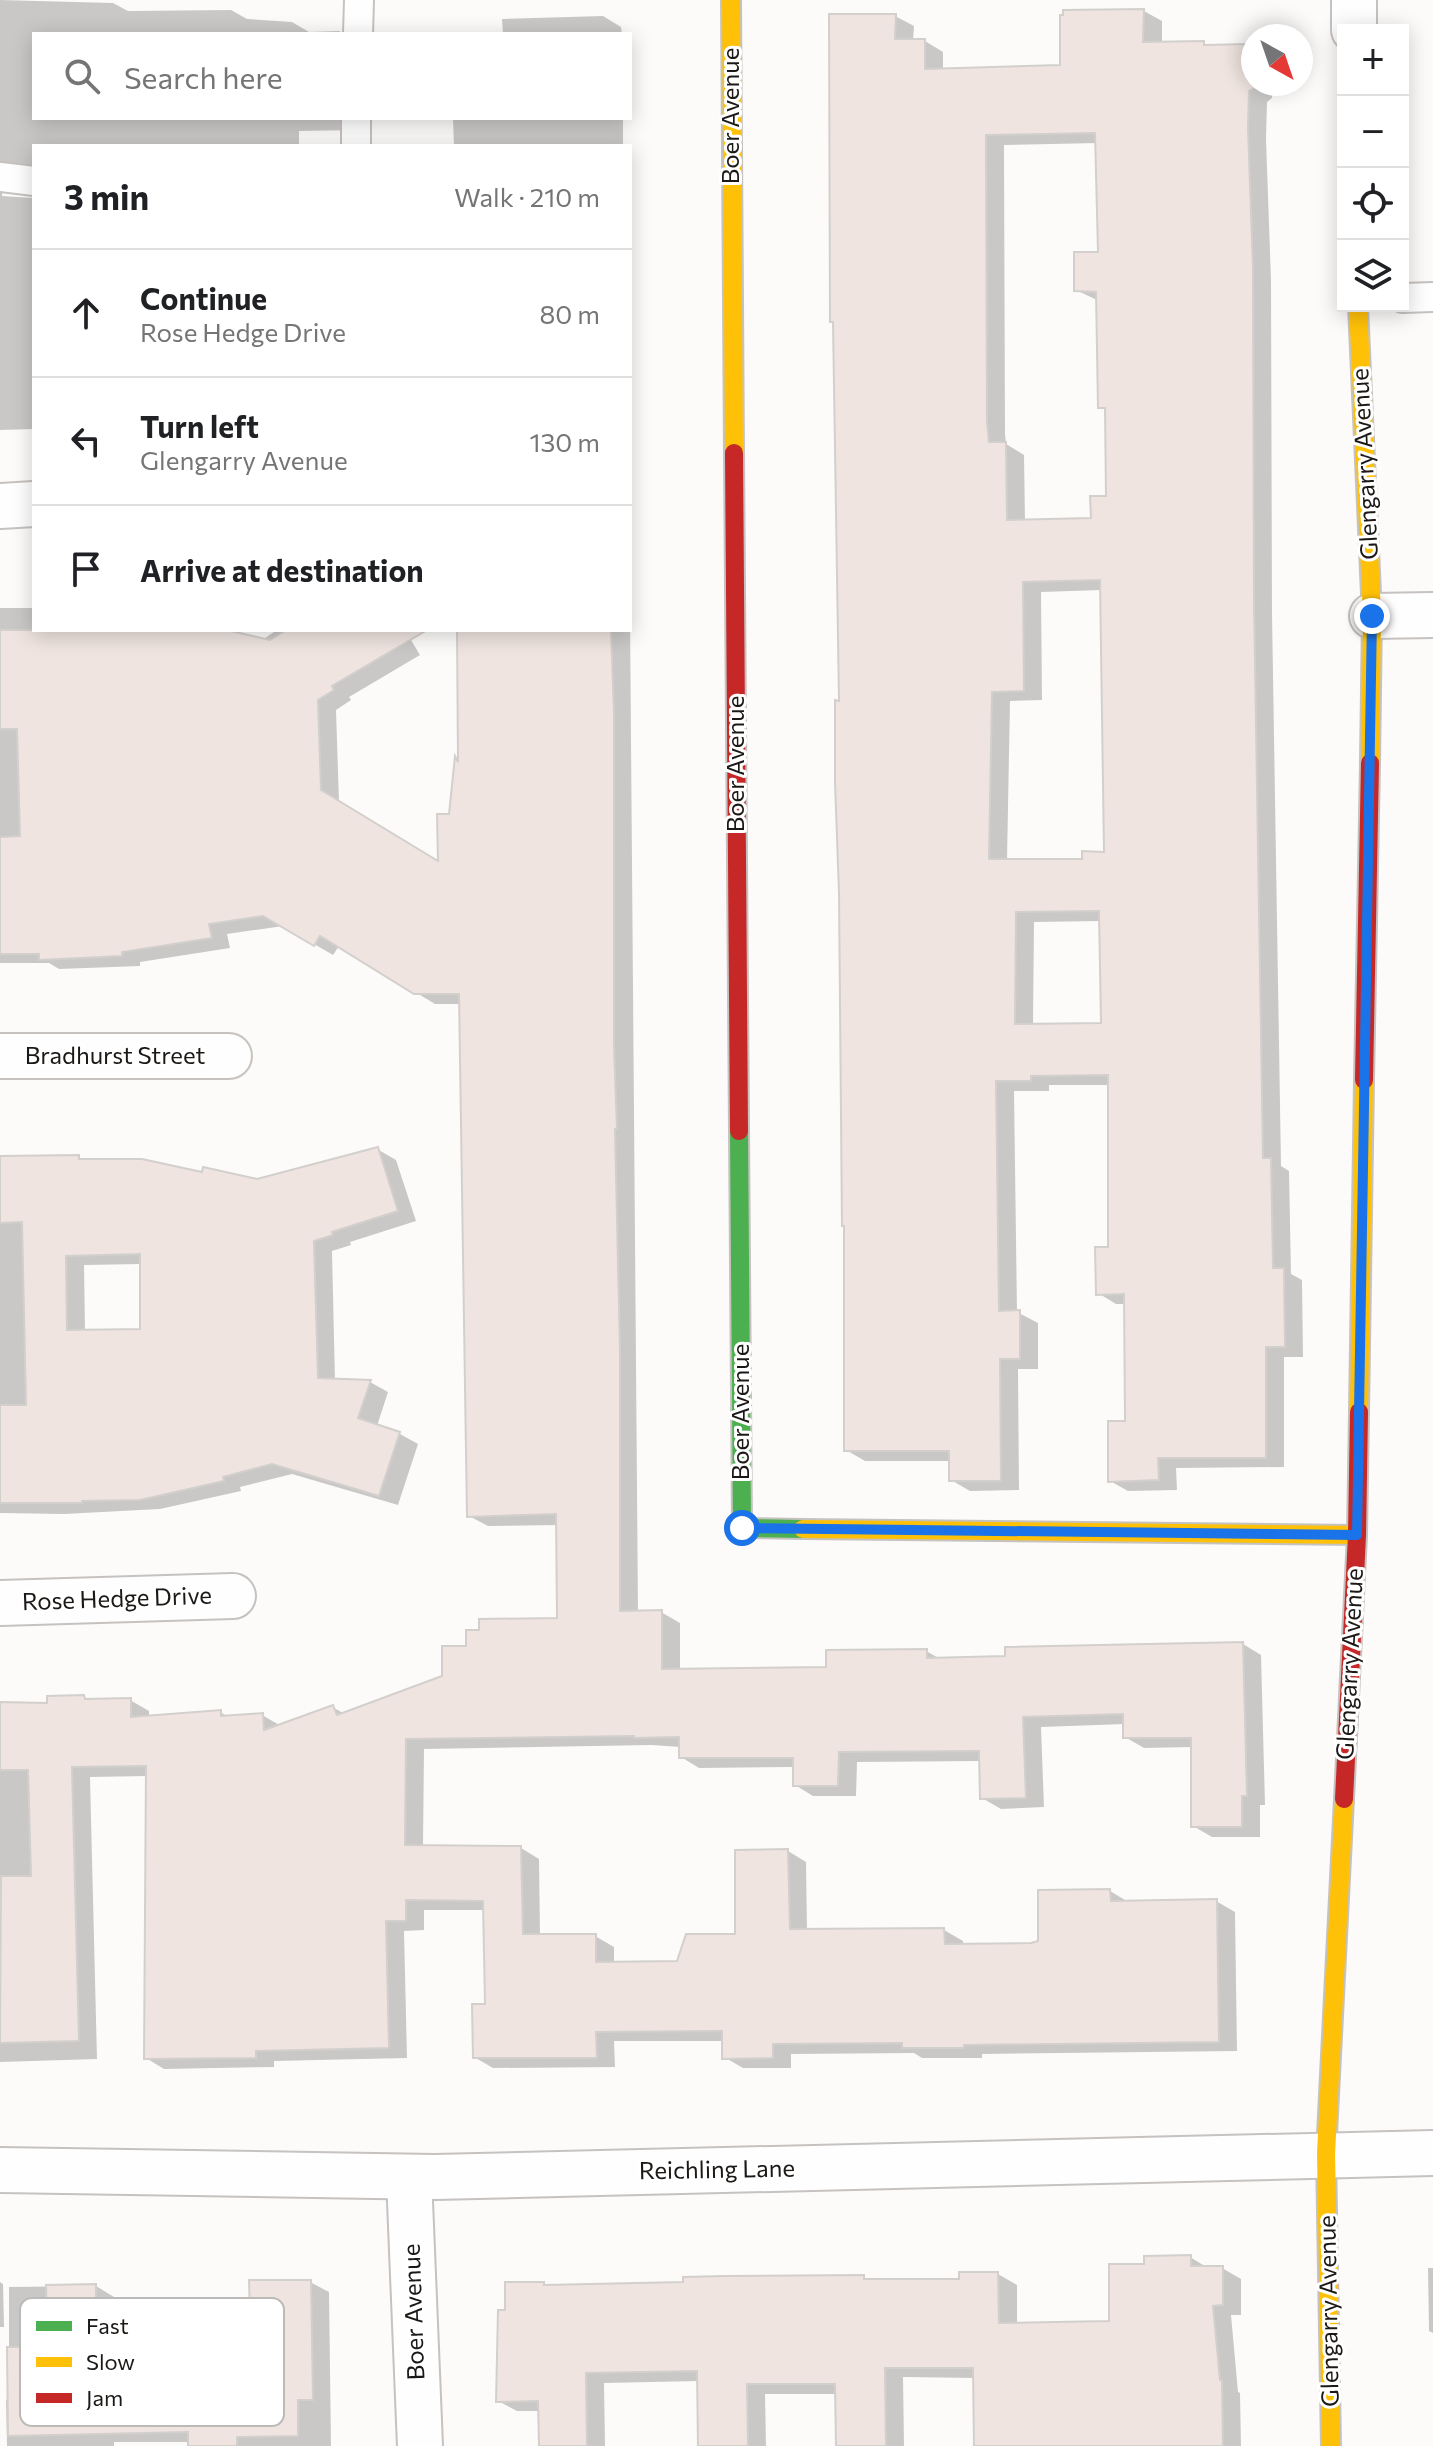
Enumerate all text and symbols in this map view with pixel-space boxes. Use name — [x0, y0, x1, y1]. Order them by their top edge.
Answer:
north arrow — [1241, 24, 1313, 96]
map controls — [1337, 24, 1409, 312]
button: + — [1337, 24, 1409, 96]
search box — [32, 32, 632, 120]
street label: Boer Avenue — [715, 48, 744, 184]
icon: search — [60, 54, 104, 98]
text: Search here — [124, 58, 283, 95]
button: − — [1337, 96, 1409, 168]
button: locate — [1337, 168, 1409, 240]
text: 3 min — [64, 175, 149, 217]
text: Walk · 210 m — [454, 181, 600, 212]
button: layers — [1337, 240, 1409, 312]
text: Continue — [140, 279, 267, 316]
icon: ahead — [64, 291, 108, 335]
text: 80 m — [540, 298, 600, 329]
text: Rose Hedge Drive — [140, 316, 346, 347]
street label: Glengarry Avenue — [1344, 368, 1383, 561]
text: Turn left — [140, 407, 259, 444]
icon: left — [64, 419, 108, 463]
text: 130 m — [529, 426, 600, 457]
text: Glengarry Avenue — [140, 444, 348, 475]
icon: arrive — [64, 547, 108, 591]
text: Arrive at destination — [140, 551, 424, 588]
route end — [1354, 598, 1390, 634]
street label: Boer Avenue — [720, 696, 749, 832]
street label: Bradhurst Street — [25, 1040, 206, 1069]
street label: Boer Avenue — [725, 1344, 754, 1480]
route start — [724, 1510, 760, 1546]
street label: Glengarry Avenue — [1329, 1567, 1368, 1760]
street label: Rose Hedge Drive — [21, 1580, 212, 1615]
street label: Reichling Lane — [639, 2153, 795, 2184]
street label: Glengarry Avenue — [1311, 2215, 1344, 2407]
street label: Boer Avenue — [396, 2243, 429, 2381]
legend — [20, 2298, 284, 2426]
text: Fast — [86, 2312, 129, 2339]
text: Slow — [86, 2348, 135, 2375]
text: Jam — [86, 2384, 123, 2411]

